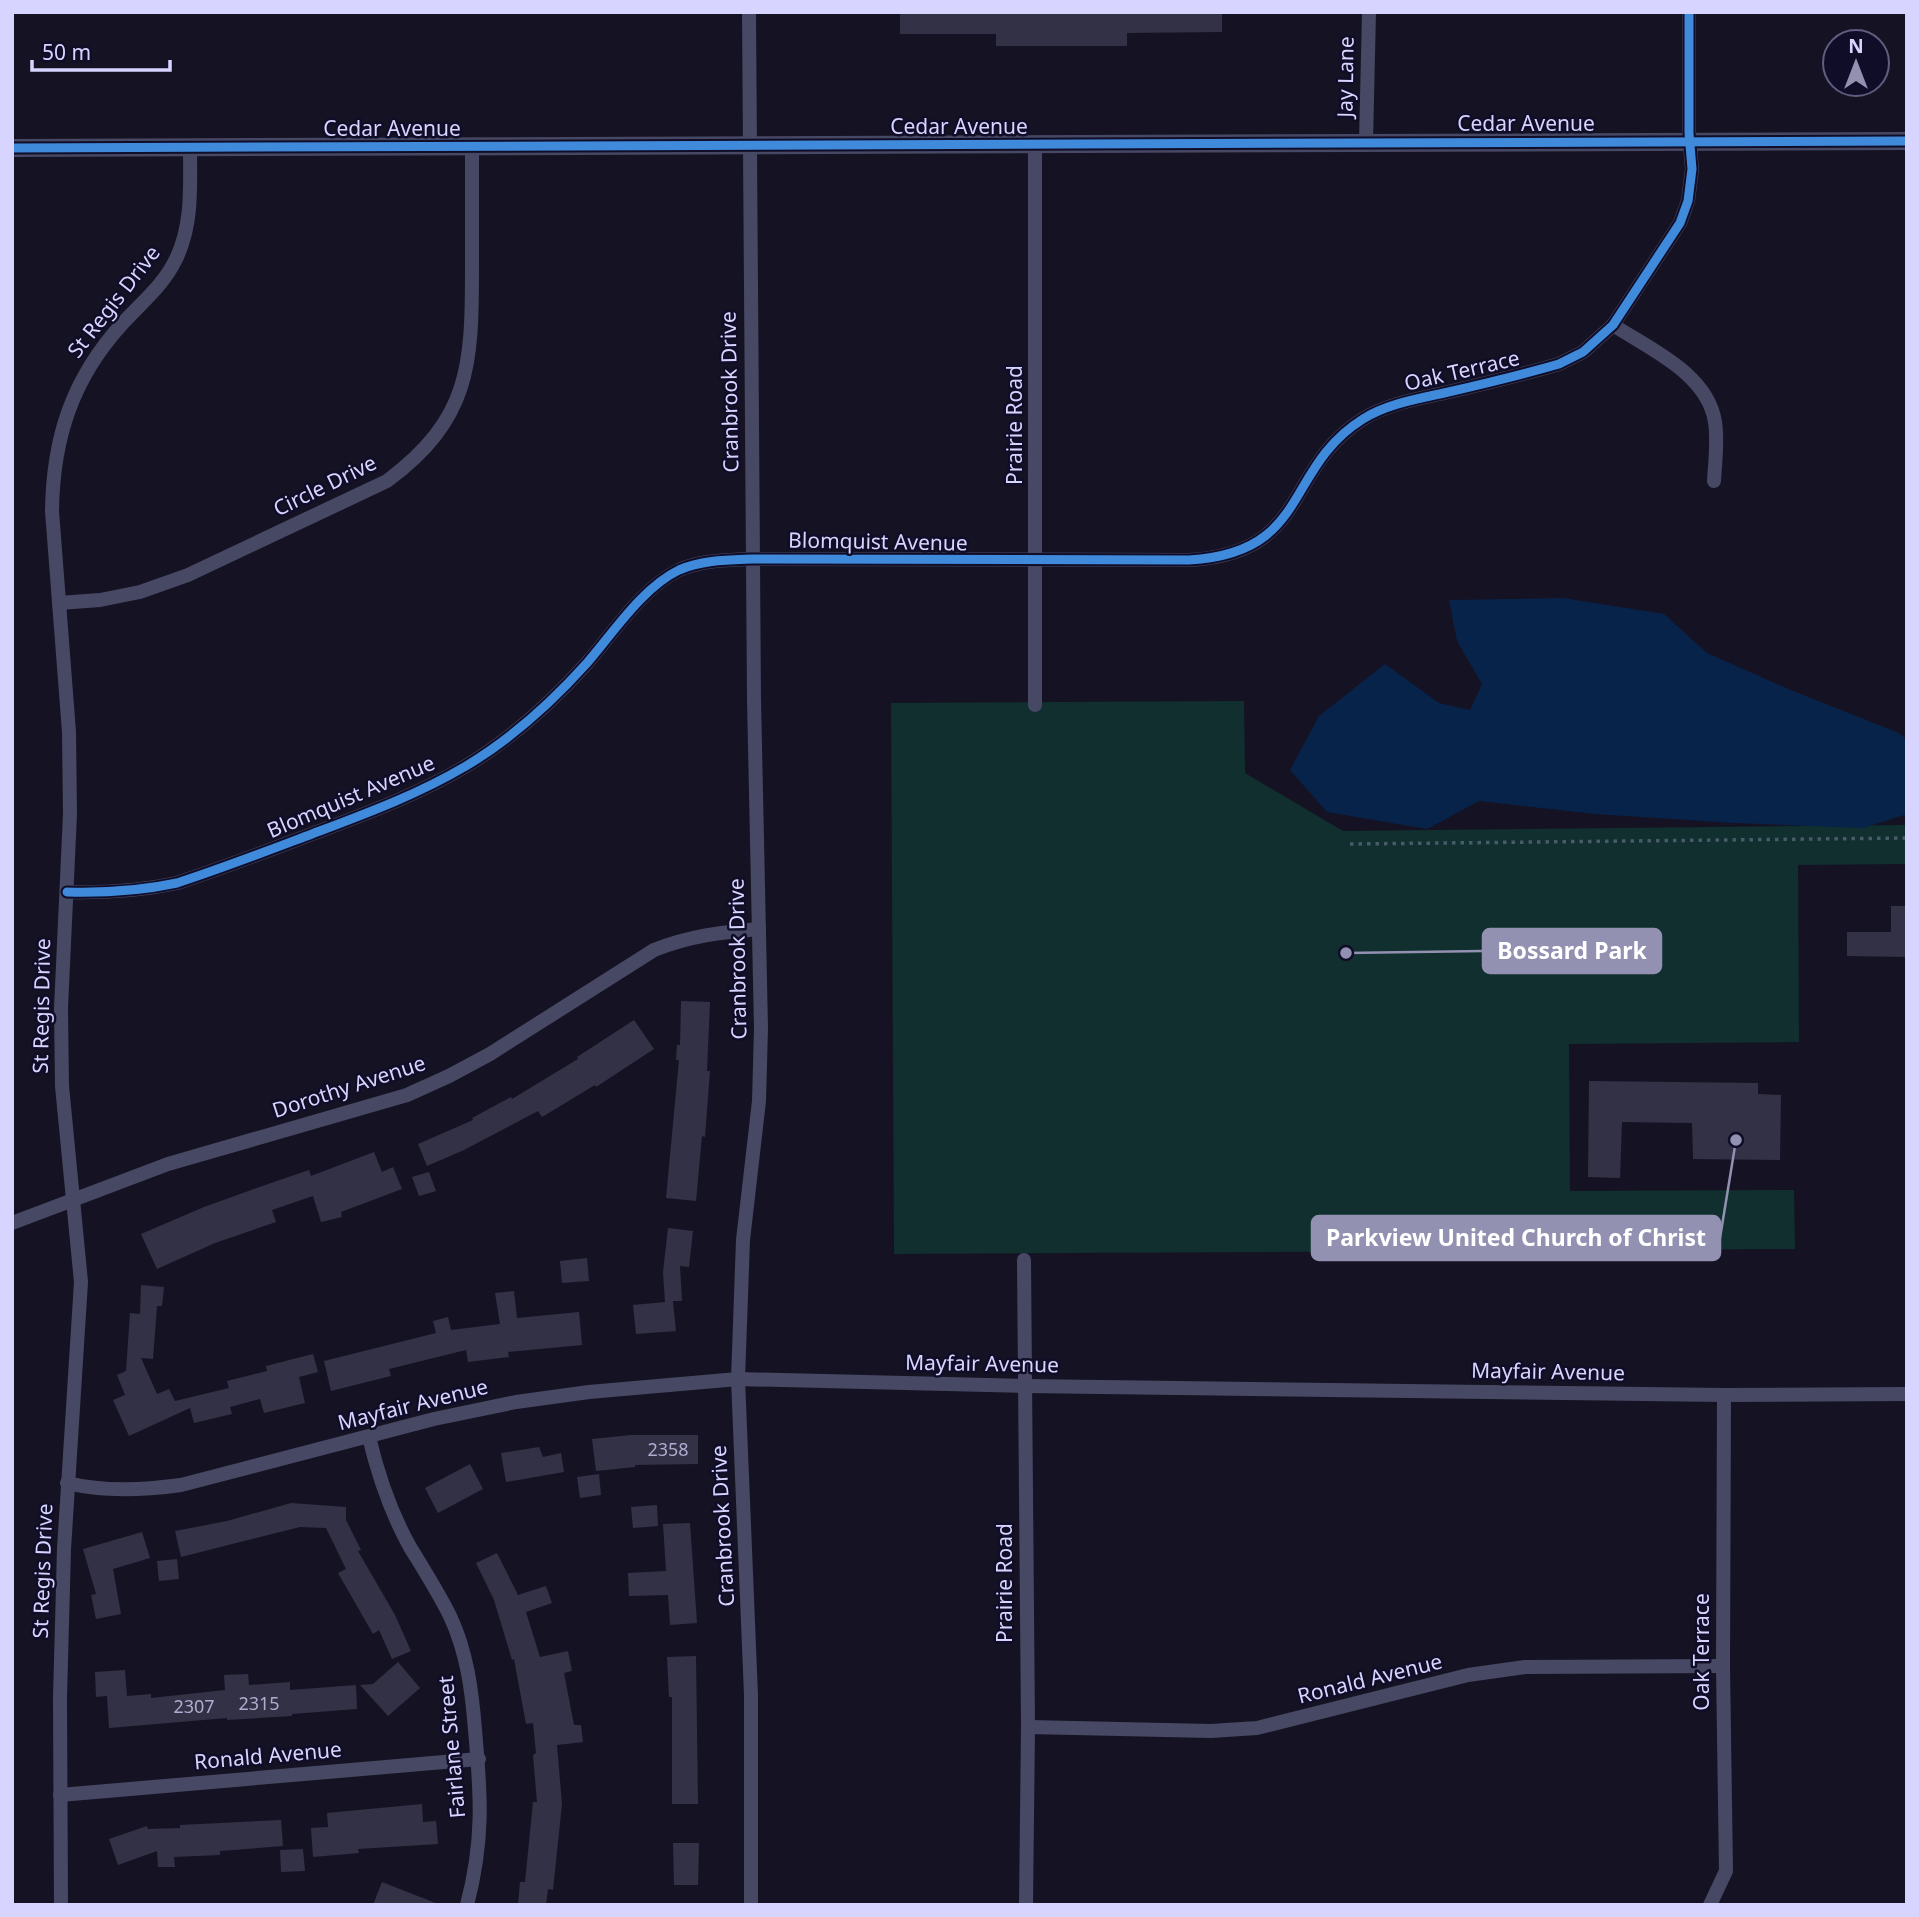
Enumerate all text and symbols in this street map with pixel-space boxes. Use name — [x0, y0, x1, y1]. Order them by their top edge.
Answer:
scale bar — [32, 28, 170, 72]
north arrow — [1821, 28, 1891, 98]
text: N — [1848, 33, 1864, 59]
street label: Jay Lane — [1330, 36, 1360, 120]
text: 50 m — [42, 38, 91, 66]
street label: Cedar Avenue — [1457, 109, 1595, 137]
street label: Cedar Avenue — [890, 112, 1028, 140]
street label: Cedar Avenue — [323, 114, 461, 142]
street label: St Regis Drive — [61, 239, 166, 363]
street label: Cranbrook Drive — [714, 311, 744, 473]
street label: Oak Terrace — [1401, 343, 1522, 397]
street label: Prairie Road — [1000, 365, 1028, 485]
street label: Circle Drive — [268, 448, 381, 522]
street label: Blomquist Avenue — [788, 525, 968, 557]
street label: Blomquist Avenue — [262, 748, 439, 844]
street label: Cranbrook Drive — [722, 878, 752, 1040]
callout: Bossard Park — [1483, 929, 1661, 973]
text: Bossard Park — [1497, 934, 1647, 966]
street label: St Regis Drive — [26, 938, 56, 1074]
street label: Dorothy Avenue — [269, 1048, 429, 1124]
callout: Parkview United Church of Christ — [1312, 1216, 1720, 1260]
text: Parkview United Church of Christ — [1326, 1221, 1706, 1253]
street label: Mayfair Avenue — [905, 1348, 1059, 1378]
street label: Mayfair Avenue — [1471, 1356, 1625, 1386]
street label: Mayfair Avenue — [335, 1372, 491, 1436]
house number: 2358 — [647, 1437, 689, 1461]
street label: Cranbrook Drive — [704, 1445, 740, 1607]
street label: St Regis Drive — [26, 1503, 58, 1639]
street label: Prairie Road — [990, 1523, 1018, 1643]
street label: Oak Terrace — [1687, 1593, 1715, 1711]
street label: Ronald Avenue — [1295, 1647, 1445, 1710]
street label: Fairlane Street — [431, 1674, 471, 1819]
house number: 2315 — [238, 1691, 280, 1715]
house number: 2307 — [173, 1694, 215, 1718]
street label: Ronald Avenue — [193, 1735, 343, 1775]

